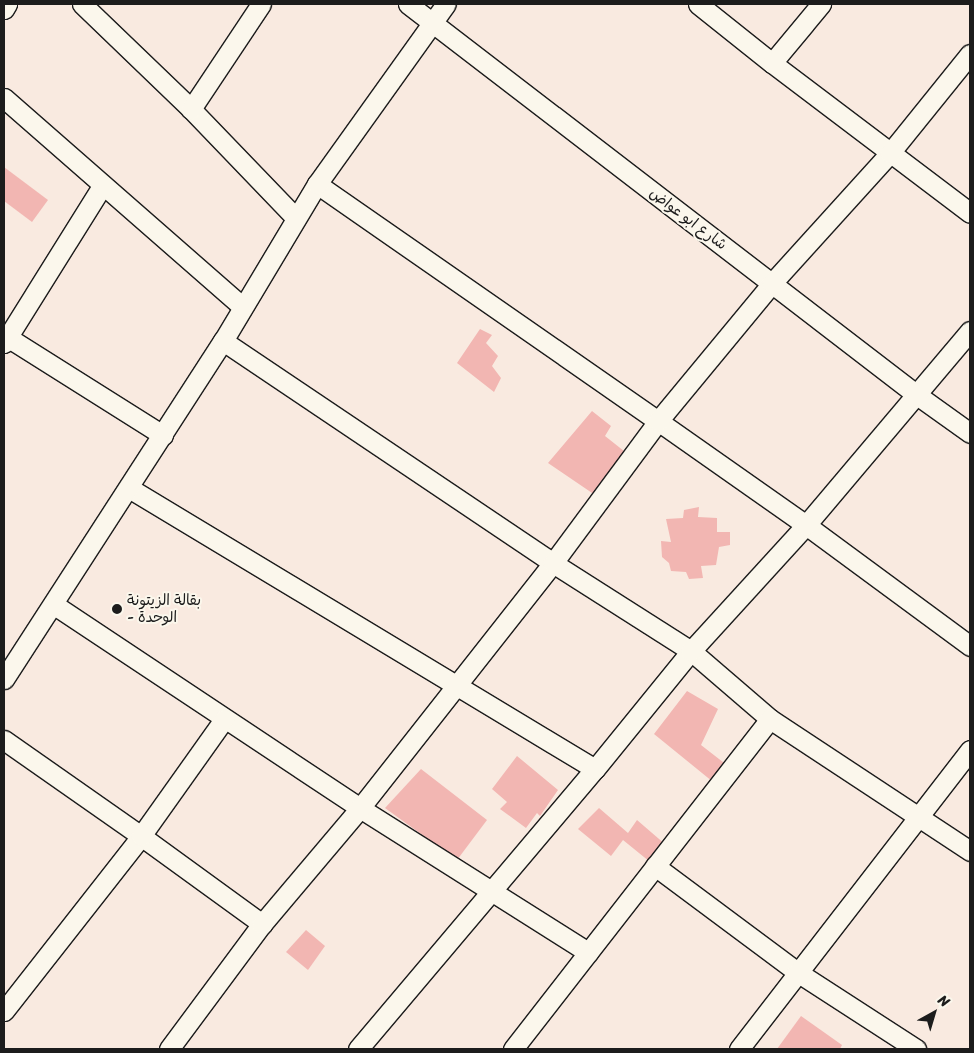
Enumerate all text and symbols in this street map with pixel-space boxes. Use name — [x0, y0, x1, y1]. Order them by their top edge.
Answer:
street label: شارع ابو عواض — [646, 184, 730, 254]
place label: بقالة الزيتونة - الوحدة — [127, 591, 201, 626]
marker: بقالة الزيتونة - الوحدة — [111, 603, 123, 615]
north arrow — [909, 988, 959, 1038]
text: N — [932, 988, 955, 1014]

